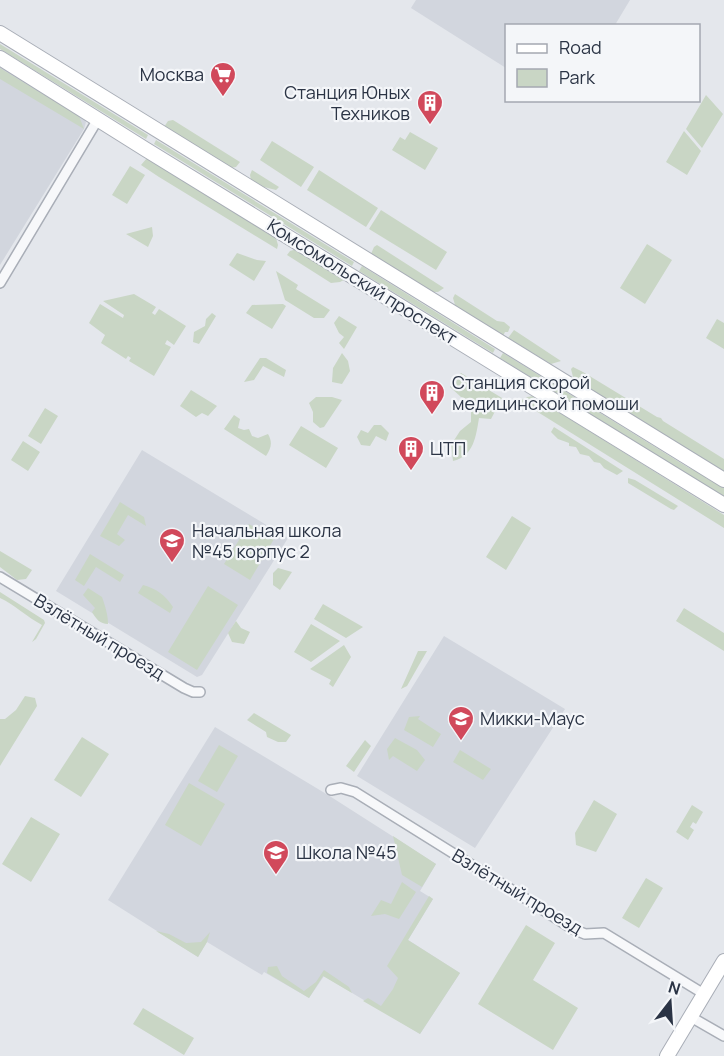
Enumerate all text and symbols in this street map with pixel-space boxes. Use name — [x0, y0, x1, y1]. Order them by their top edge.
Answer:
legend — [505, 24, 700, 102]
text: Road — [559, 35, 602, 59]
supermarket icon: Москва — [208, 60, 238, 98]
place label: Москва — [140, 62, 204, 86]
text: Park — [559, 65, 596, 89]
place label: Станция Юных Техников — [284, 80, 411, 125]
building icon: Станция Юных Техников — [415, 88, 445, 126]
street label: Комсомольский проспект — [263, 213, 462, 350]
place label: Cтанция скорой медицинской помоши — [452, 370, 639, 415]
building icon: Cтанция скорой медицинской помоши — [417, 378, 447, 416]
building icon: ЦТП — [396, 434, 426, 472]
place label: ЦТП — [430, 436, 466, 460]
place label: Начальная школа №45 корпус 2 — [192, 518, 341, 563]
school or university icon: Начальная школа №45 корпус 2 — [157, 526, 187, 564]
street label: Взлётный проезд — [30, 588, 169, 685]
school or university icon: Микки-Маус — [446, 704, 476, 742]
place label: Микки-Маус — [480, 706, 585, 730]
school or university icon: Школа №45 — [261, 838, 291, 876]
place label: Школа №45 — [296, 840, 397, 864]
street label: Взлётный проезд — [448, 843, 587, 940]
north arrow — [640, 972, 700, 1032]
text: N — [666, 975, 683, 1000]

